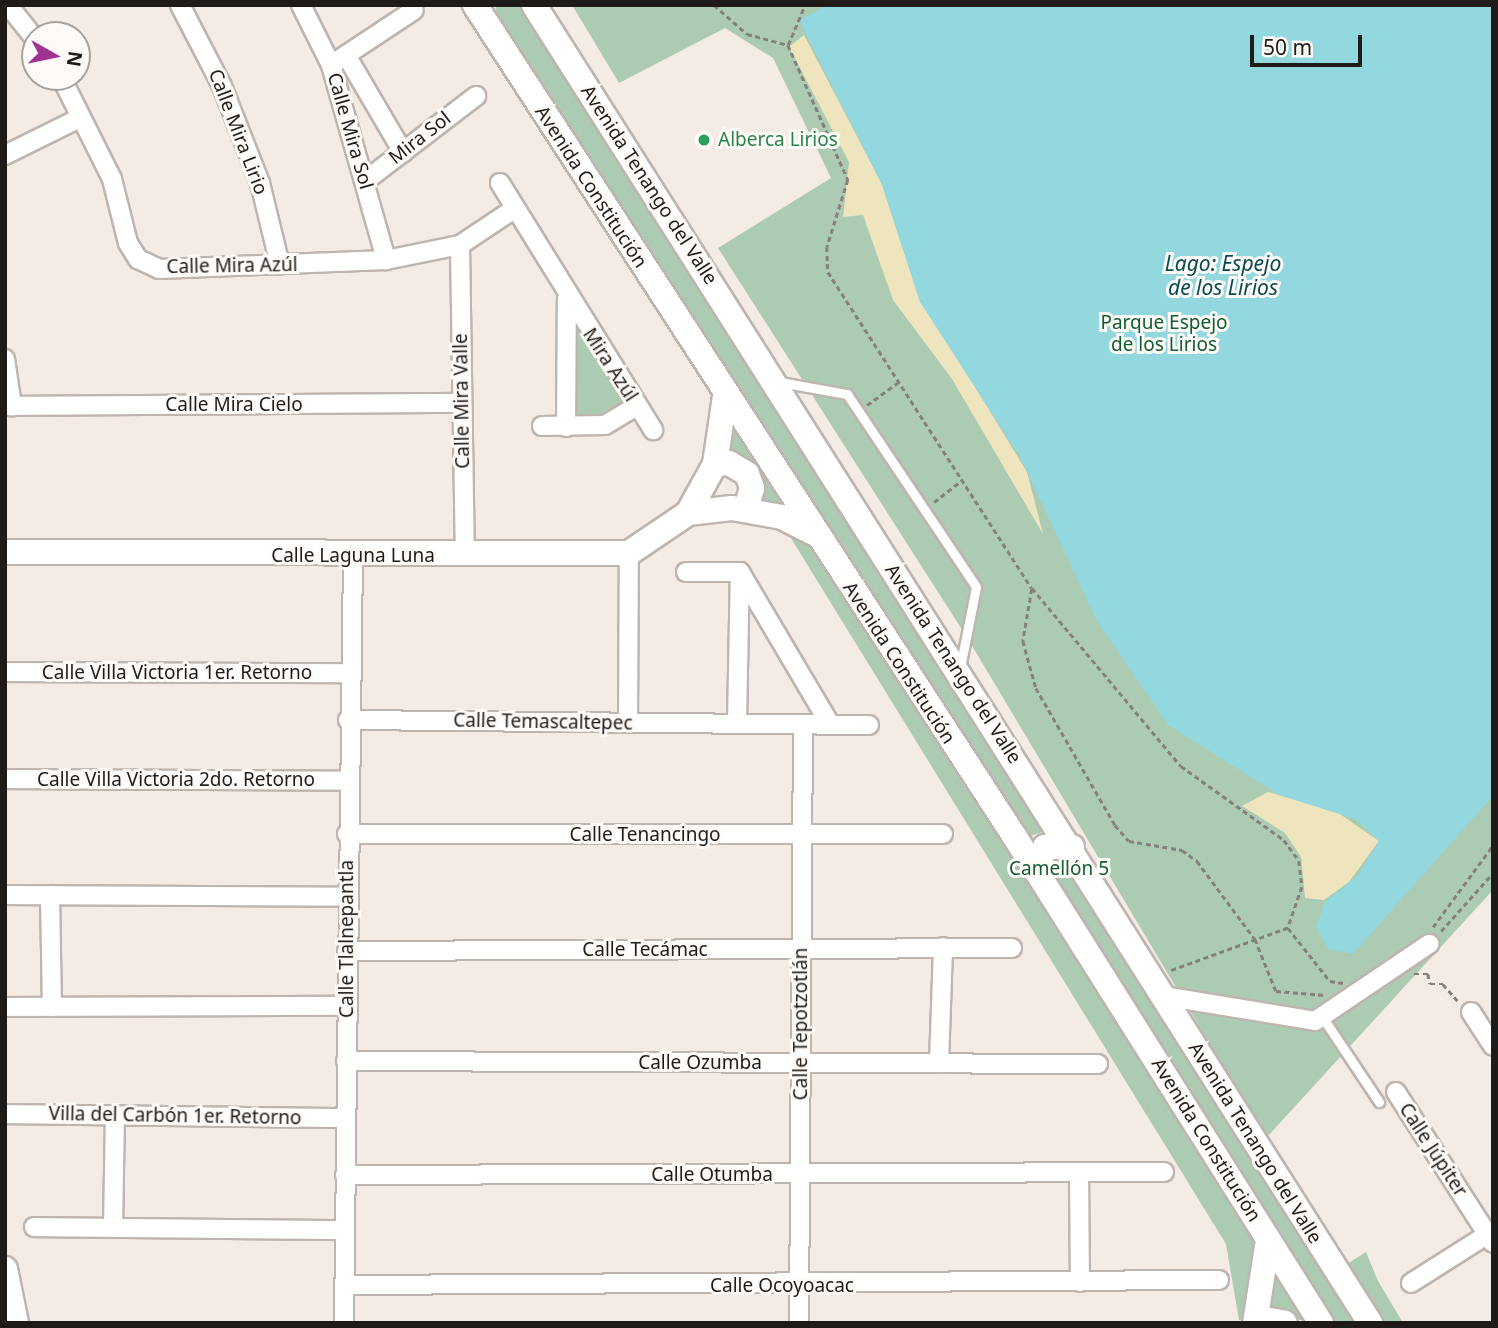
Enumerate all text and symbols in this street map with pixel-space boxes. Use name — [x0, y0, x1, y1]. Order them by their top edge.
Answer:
north arrow — [21, 21, 91, 91]
scale bar — [1253, 21, 1365, 65]
text: 50 m — [1263, 33, 1312, 61]
text: N — [61, 49, 89, 69]
street label: Calle Mira Lirio — [204, 66, 272, 198]
street label: Calle Mira Sol — [322, 70, 378, 192]
street label: Avenida Tenango del Valle — [576, 81, 722, 289]
street label: Avenida Constitución — [530, 102, 652, 272]
street label: Mira Sol — [385, 107, 455, 169]
place label: Alberca Lirios — [718, 129, 838, 151]
marker: Alberca Lirios — [696, 132, 712, 148]
water label: Lago: Espejo de los Lirios — [1165, 250, 1281, 300]
street label: Calle Mira Azúl — [166, 253, 298, 279]
park label: Parque Espejo de los Lirios — [1100, 312, 1228, 356]
street label: Mira Azúl — [578, 324, 642, 406]
street label: Calle Mira Valle — [449, 333, 475, 469]
street label: Calle Mira Cielo — [165, 394, 303, 416]
street label: Calle Laguna Luna — [271, 545, 435, 567]
street label: Avenida Tenango del Valle — [880, 560, 1026, 768]
street label: Avenida Constitución — [838, 578, 960, 748]
street label: Calle Villa Victoria 1er. Retorno — [42, 662, 312, 684]
street label: Calle Temascaltepec — [453, 709, 633, 735]
street label: Calle Villa Victoria 2do. Retorno — [37, 769, 315, 791]
street label: Calle Tenancingo — [569, 824, 721, 846]
park label: Camellón 5 — [1009, 858, 1109, 880]
street label: Calle Tlalnepantla — [336, 860, 358, 1018]
street label: Calle Tecámac — [582, 939, 708, 961]
street label: Calle Tepotzotlán — [790, 948, 812, 1100]
street label: Avenida Tenango del Valle — [1184, 1038, 1326, 1248]
street label: Calle Ozumba — [638, 1052, 762, 1074]
street label: Avenida Constitución — [1146, 1054, 1266, 1226]
street label: Calle Júpiter — [1394, 1099, 1472, 1201]
street label: Villa del Carbón 1er. Retorno — [48, 1102, 302, 1130]
street label: Calle Otumba — [651, 1164, 773, 1186]
street label: Calle Ocoyoacac — [710, 1275, 854, 1297]

